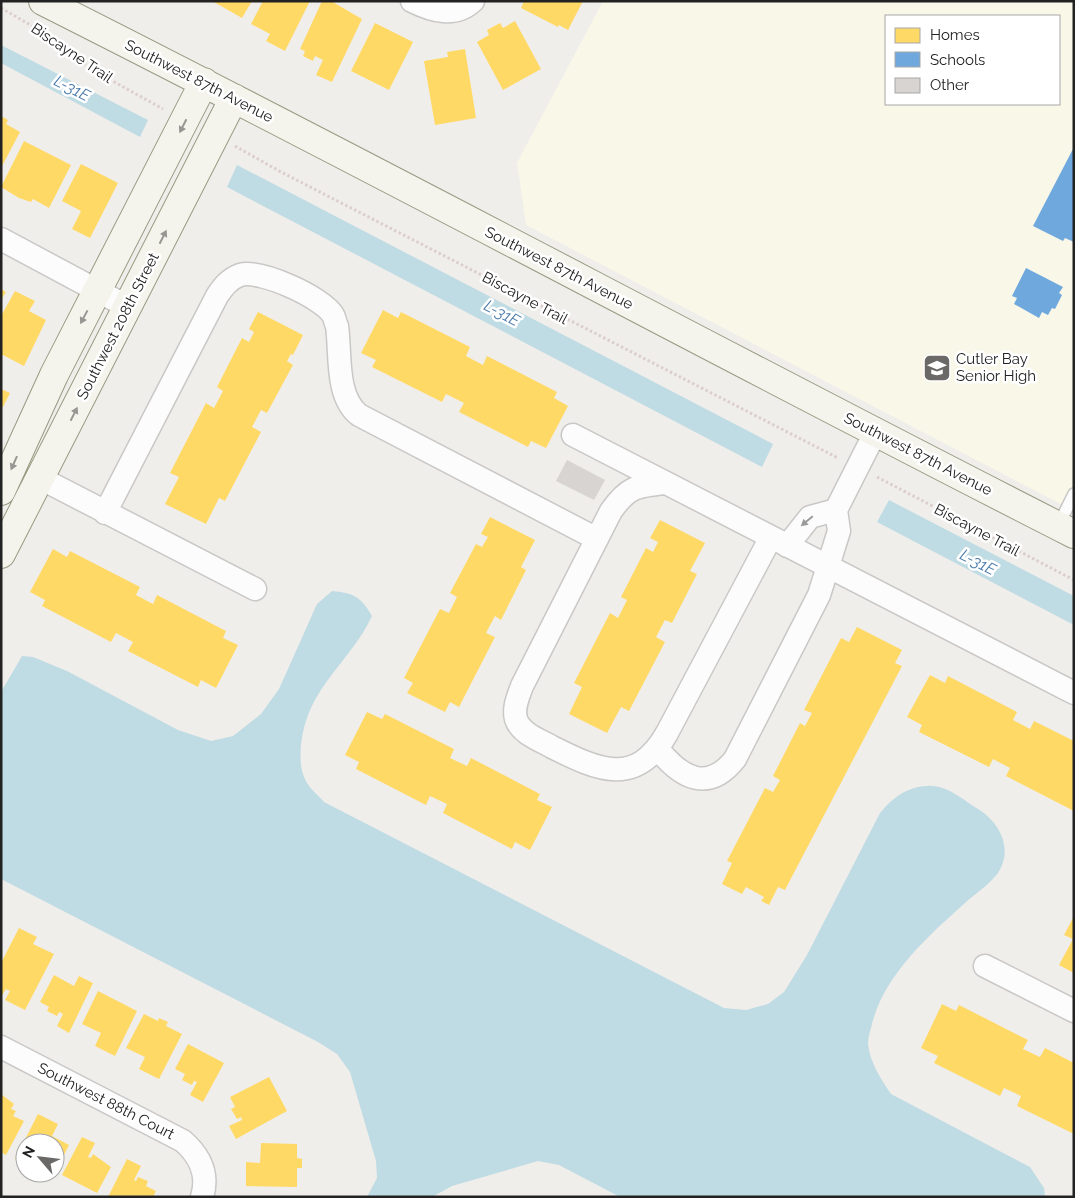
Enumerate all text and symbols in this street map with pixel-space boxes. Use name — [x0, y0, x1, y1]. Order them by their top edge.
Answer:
legend — [885, 15, 1060, 105]
street label: Biscayne Trail — [28, 19, 117, 87]
text: Homes — [930, 26, 980, 44]
street label: Southwest 87th Avenue — [122, 36, 276, 126]
text: Schools — [930, 51, 985, 69]
water label: L-31E — [51, 71, 94, 105]
text: Other — [930, 76, 970, 94]
one-way arrow — [179, 119, 187, 133]
street label: Southwest 87th Avenue — [482, 223, 636, 313]
one-way arrow — [159, 230, 167, 245]
street label: Southwest 208th Street — [73, 250, 163, 402]
street label: Biscayne Trail — [479, 268, 572, 329]
water label: L-31E — [481, 296, 524, 331]
one-way arrow — [80, 310, 88, 324]
place label: Cutler Bay Senior High — [956, 350, 1036, 385]
school or university icon: Cutler Bay Senior High — [922, 353, 952, 383]
one-way arrow — [70, 406, 78, 421]
street label: Southwest 87th Avenue — [841, 409, 995, 499]
one-way arrow — [9, 456, 17, 470]
street label: Biscayne Trail — [931, 500, 1024, 561]
one-way arrow — [800, 516, 813, 527]
water label: L-31E — [957, 545, 1000, 579]
street label: Southwest 88th Court — [35, 1059, 177, 1143]
north arrow — [15, 1133, 65, 1183]
text: N — [19, 1143, 38, 1160]

